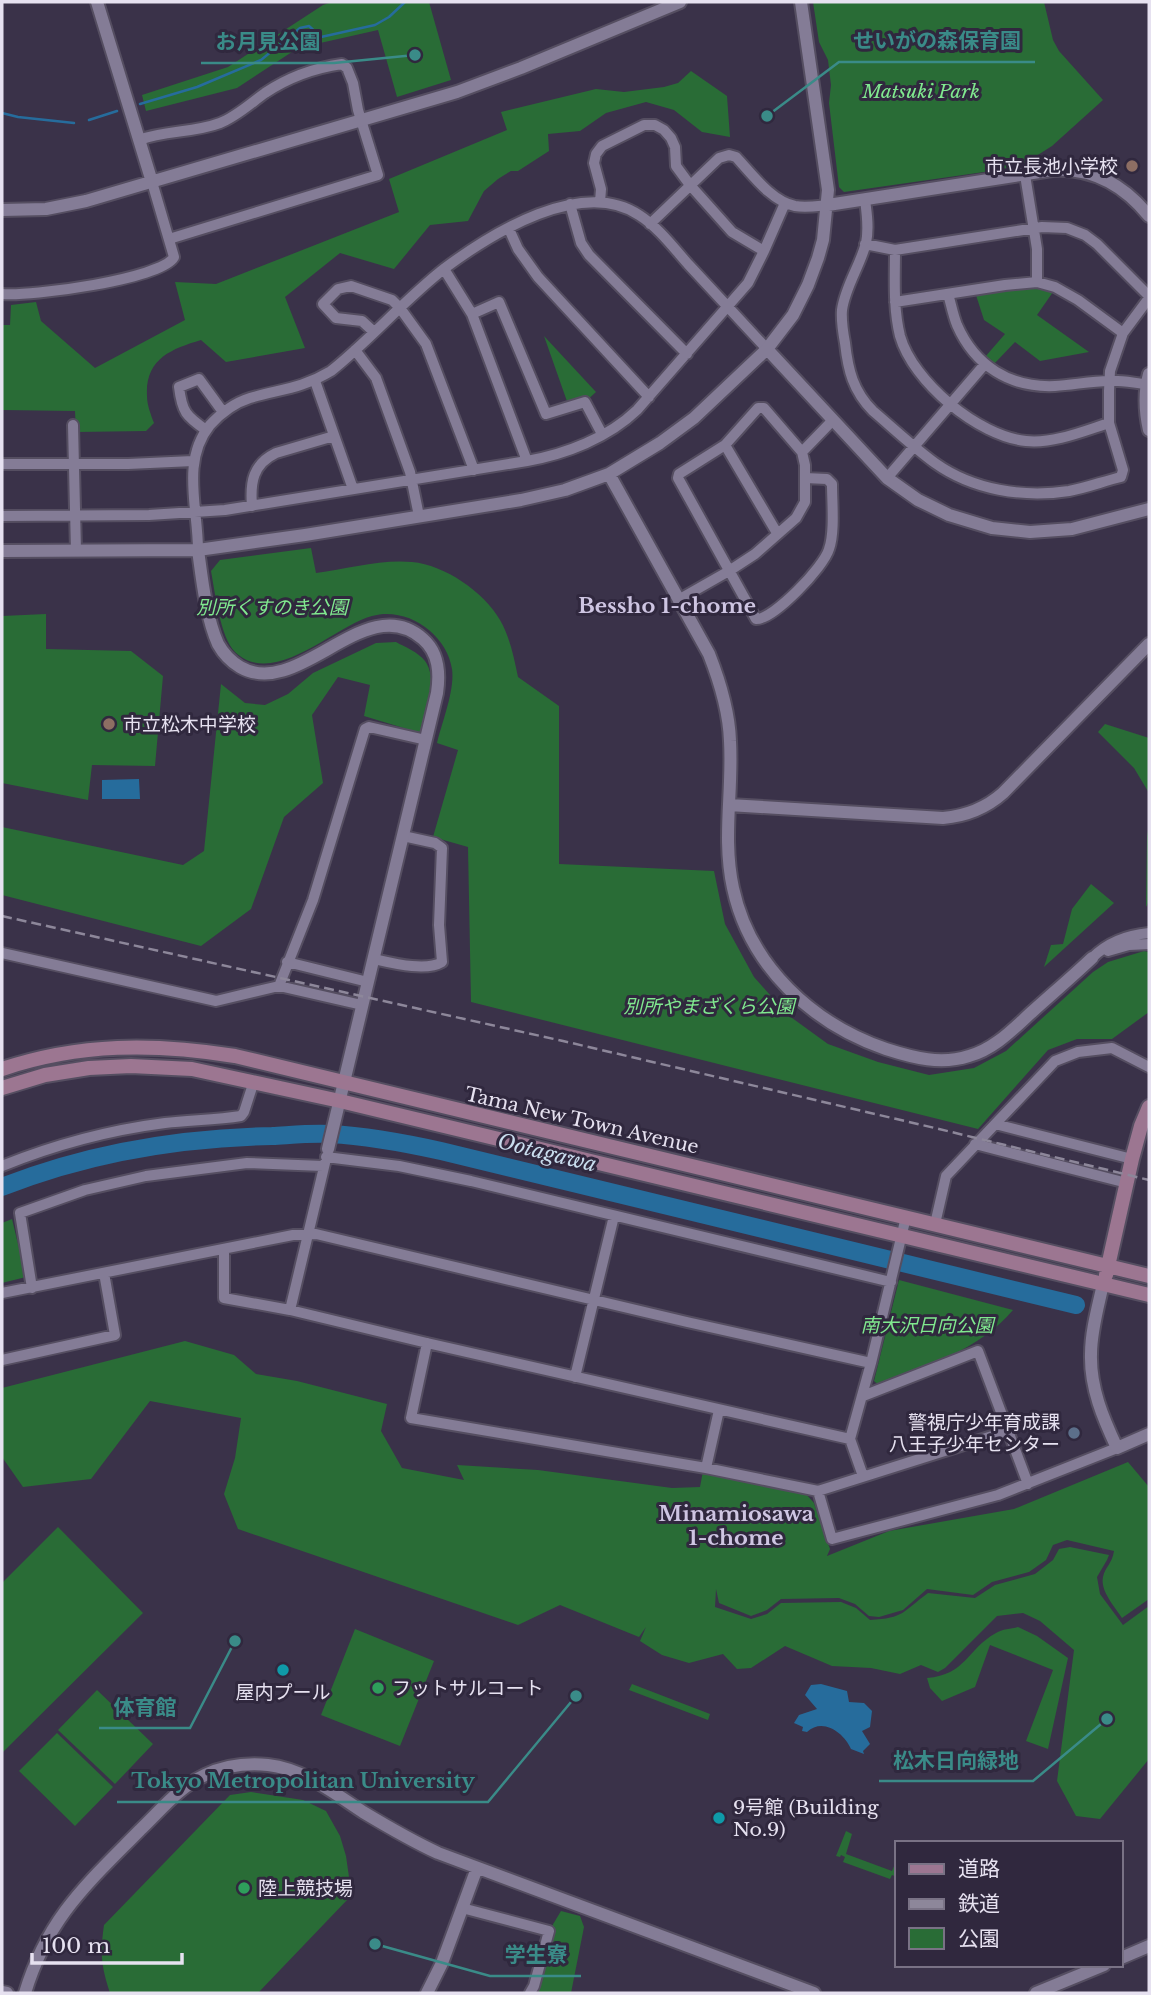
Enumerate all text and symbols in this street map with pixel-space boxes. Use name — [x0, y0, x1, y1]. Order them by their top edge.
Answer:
callout: せいがの森保育園 — [839, 20, 1035, 62]
callout: お月見公園 — [201, 21, 334, 63]
text: せいがの森保育園 — [853, 28, 1021, 54]
text: お月見公園 — [216, 29, 321, 55]
park label: Matsuki Park — [861, 80, 980, 103]
place label: 市立長池小学校 — [985, 155, 1118, 178]
marker: 市立長池小学校 — [1124, 158, 1140, 174]
district label: Bessho 1-chome — [578, 593, 756, 619]
park label: 別所くすのき公園 — [196, 596, 351, 619]
place label: 市立松木中学校 — [123, 713, 256, 736]
marker: 市立松木中学校 — [101, 716, 117, 732]
park label: 別所やまざくら公園 — [623, 995, 797, 1018]
street label: Tama New Town Avenue — [463, 1082, 701, 1159]
water label: Ootagawa — [495, 1128, 599, 1178]
park label: 南大沢日向公園 — [860, 1314, 996, 1337]
place label: 警視庁少年育成課 八王子少年センター — [889, 1411, 1060, 1456]
marker: 警視庁少年育成課 八王子少年センター — [1066, 1425, 1082, 1441]
district label: Minamiosawa 1-chome — [658, 1501, 814, 1551]
marker: 屋内プール — [275, 1662, 291, 1678]
place label: フットサルコート — [392, 1677, 544, 1700]
marker: フットサルコート — [370, 1680, 386, 1696]
place label: 屋内プール — [235, 1681, 331, 1704]
callout: 体育館 — [99, 1686, 190, 1728]
text: 体育館 — [114, 1695, 177, 1721]
callout: 松木日向緑地 — [879, 1739, 1033, 1781]
text: 松木日向緑地 — [893, 1748, 1019, 1774]
callout: Tokyo Metropolitan University — [117, 1760, 488, 1802]
text: Tokyo Metropolitan University — [131, 1768, 475, 1794]
place label: 9号館 (Building No.9) — [733, 1796, 879, 1841]
marker: 9号館 (Building No.9) — [711, 1810, 727, 1826]
legend — [895, 1841, 1123, 1967]
text: 道路 — [958, 1856, 1000, 1882]
place label: 陸上競技場 — [258, 1877, 353, 1900]
marker: 陸上競技場 — [236, 1880, 252, 1896]
text: 鉄道 — [958, 1891, 1000, 1917]
scale bar — [32, 1922, 182, 1966]
text: 公園 — [958, 1926, 1000, 1952]
text: 100 m — [42, 1933, 110, 1959]
callout: 学生寮 — [490, 1934, 581, 1976]
text: 学生寮 — [505, 1942, 568, 1968]

